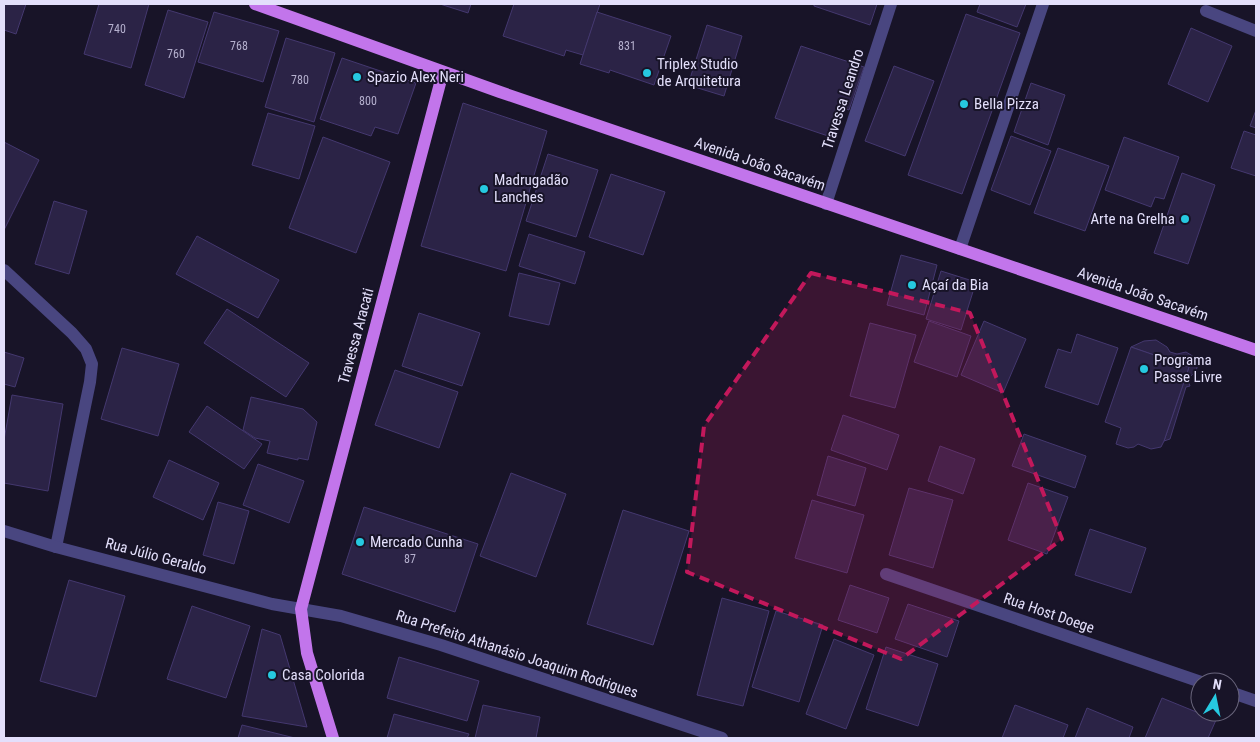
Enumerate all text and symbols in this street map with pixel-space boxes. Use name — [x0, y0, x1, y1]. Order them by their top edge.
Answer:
house number: 740 — [108, 22, 126, 36]
house number: 768 — [230, 39, 248, 53]
house number: 831 — [618, 39, 636, 53]
house number: 760 — [167, 47, 185, 61]
street label: Travessa Leandro — [818, 47, 868, 151]
place label: Triplex Studio de Arquitetura — [657, 55, 741, 90]
marker: Triplex Studio de Arquitetura — [641, 67, 653, 79]
place label: Spazio Alex Neri — [367, 68, 464, 86]
marker: Spazio Alex Neri — [351, 71, 363, 83]
house number: 780 — [291, 73, 309, 87]
house number: 800 — [359, 94, 377, 108]
place label: Bella Pizza — [974, 95, 1039, 113]
marker: Bella Pizza — [958, 98, 970, 110]
street label: Avenida João Sacavém — [692, 133, 828, 195]
place label: Madrugadão Lanches — [494, 171, 569, 206]
marker: Madrugadão Lanches — [478, 183, 490, 195]
place label: Arte na Grelha — [1090, 210, 1175, 228]
marker: Arte na Grelha — [1179, 213, 1191, 225]
street label: Avenida João Sacavém — [1075, 263, 1211, 325]
place label: Açaí da Bia — [922, 276, 989, 294]
marker: Açaí da Bia — [906, 279, 918, 291]
street label: Travessa Aracati — [335, 286, 377, 386]
place label: Programa Passe Livre — [1154, 351, 1222, 386]
marker: Programa Passe Livre — [1138, 363, 1150, 375]
place label: Mercado Cunha — [370, 533, 463, 551]
street label: Rua Júlio Geraldo — [103, 534, 209, 578]
marker: Mercado Cunha — [354, 536, 366, 548]
house number: 87 — [404, 552, 416, 566]
street label: Rua Host Doege — [1001, 589, 1097, 637]
street label: Rua Prefeito Athanásio Joaquim Rodrigues — [394, 606, 640, 702]
place label: Casa Colorida — [282, 666, 365, 684]
marker: Casa Colorida — [266, 669, 278, 681]
north arrow — [1190, 672, 1240, 722]
text: N — [1212, 676, 1223, 693]

